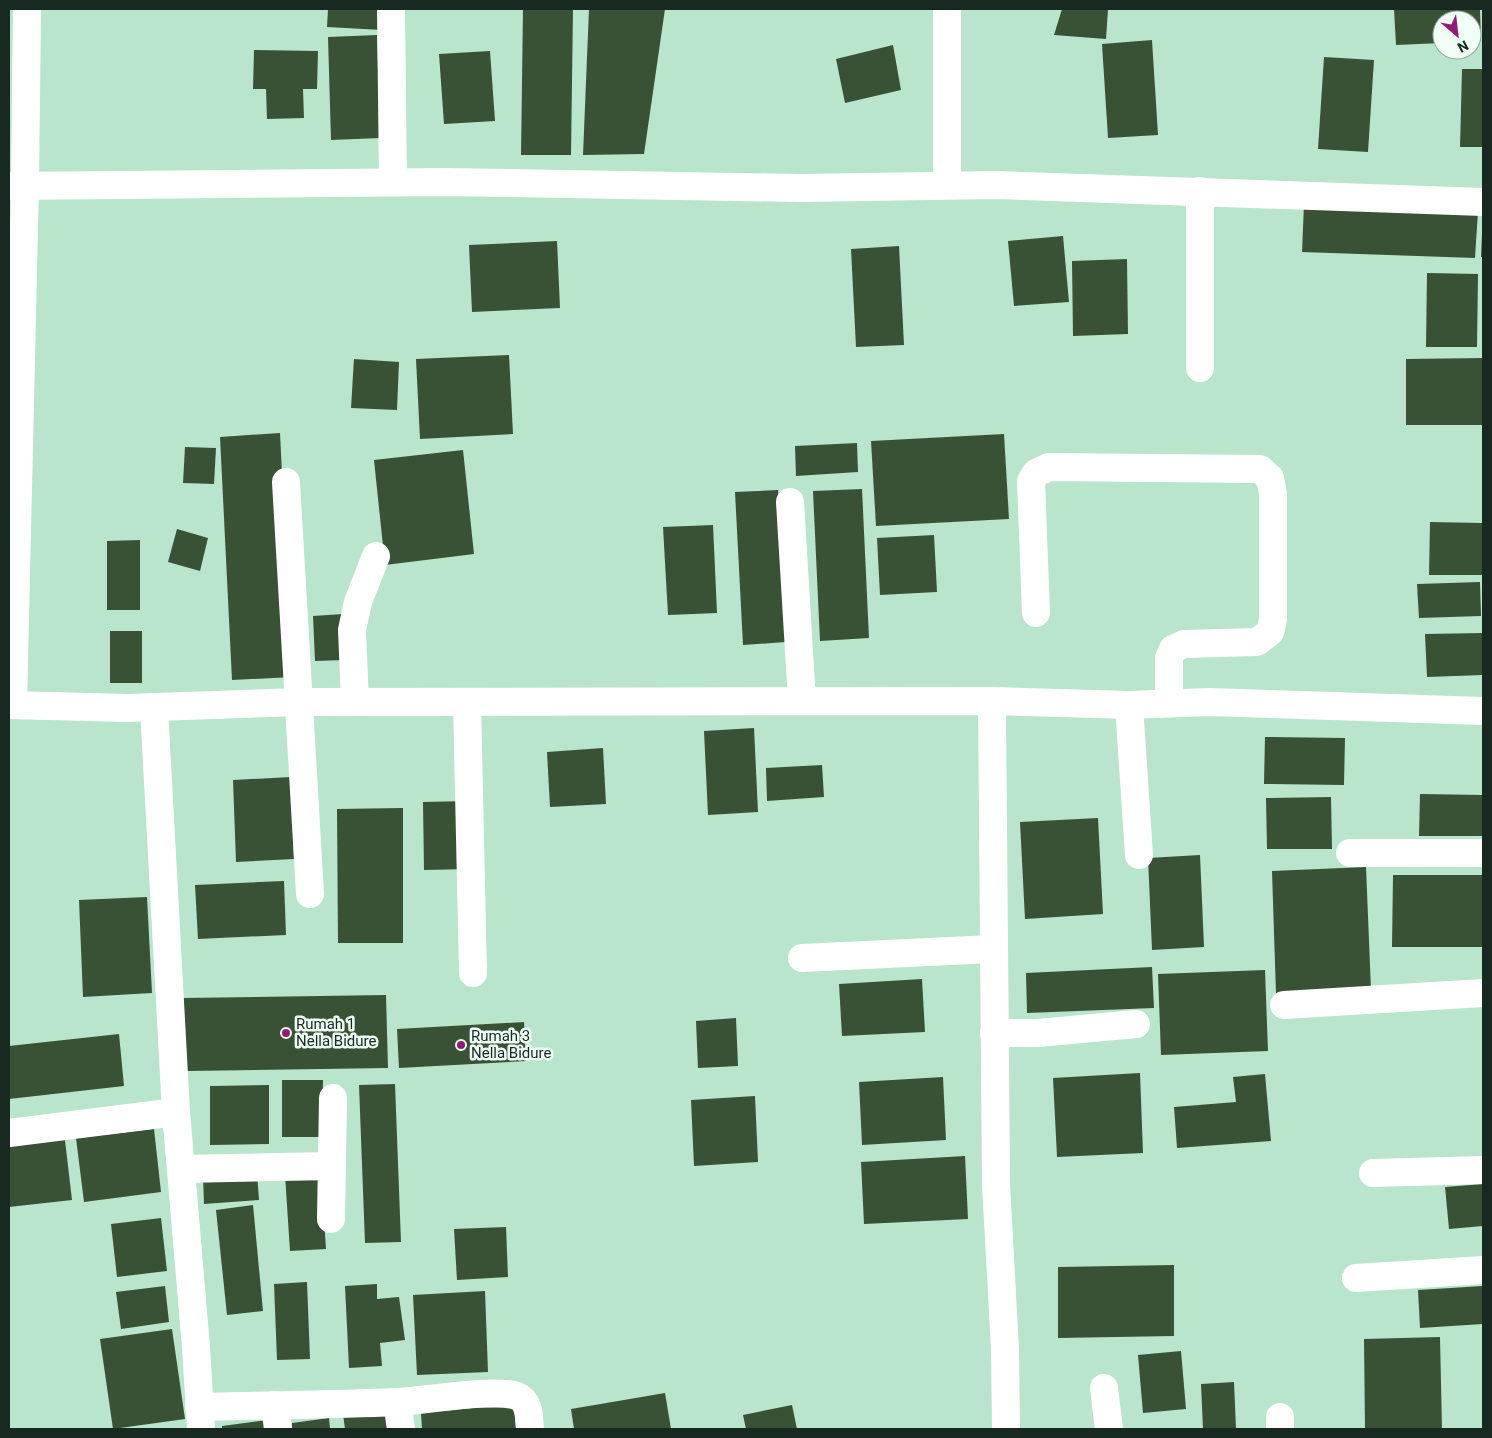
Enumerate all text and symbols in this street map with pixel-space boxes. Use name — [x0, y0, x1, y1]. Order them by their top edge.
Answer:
north arrow — [1432, 10, 1482, 60]
text: N — [1455, 37, 1471, 56]
place label: Rumah 1 Nella Bidure — [296, 1015, 376, 1050]
marker: Rumah 1 Nella Bidure — [280, 1027, 292, 1039]
place label: Rumah 3 Nella Bidure — [471, 1027, 551, 1062]
marker: Rumah 3 Nella Bidure — [455, 1039, 467, 1051]

